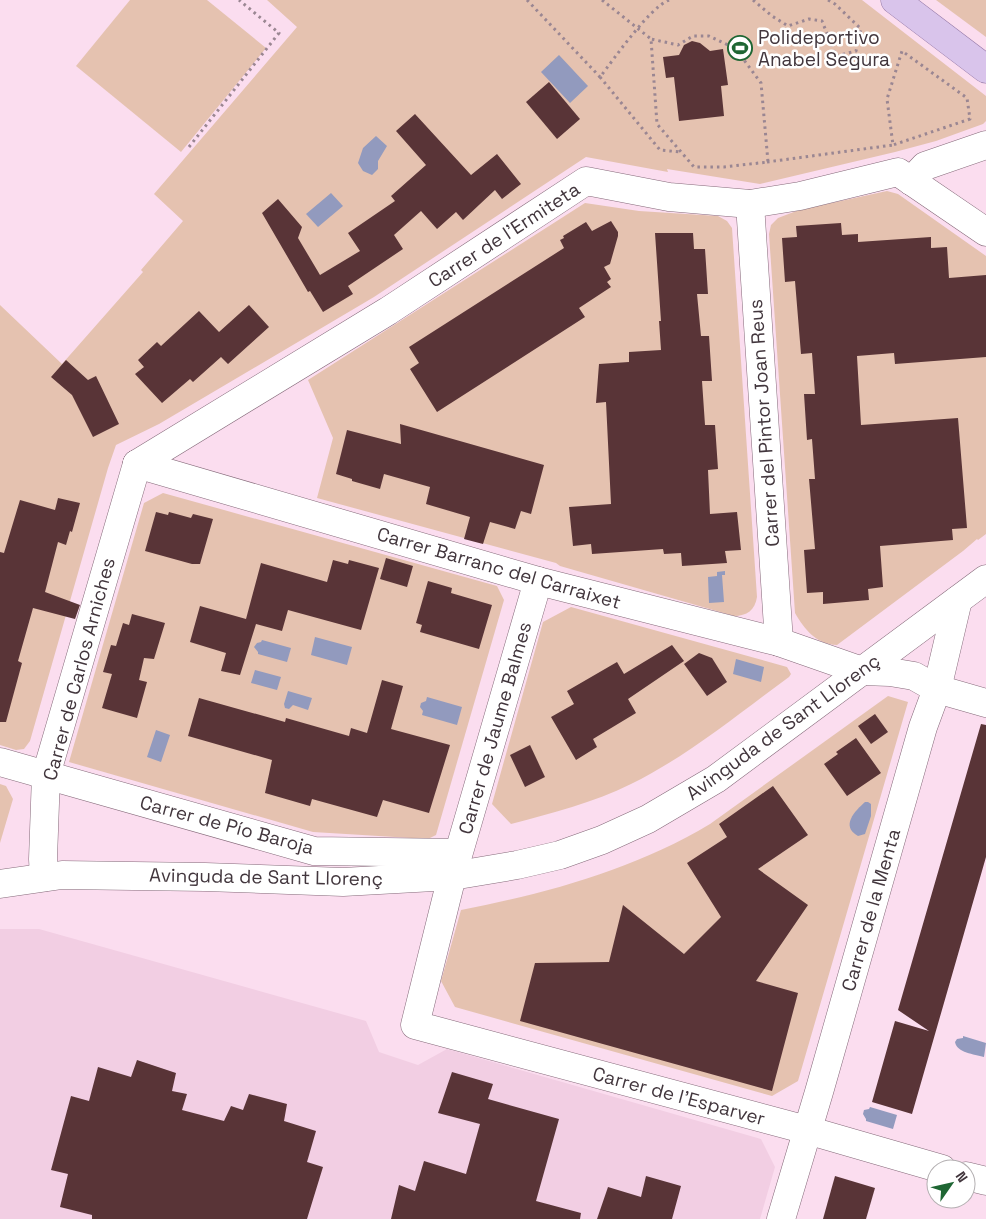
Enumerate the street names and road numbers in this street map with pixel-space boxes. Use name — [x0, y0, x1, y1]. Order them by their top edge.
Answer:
street label: Carrer de l'Ermiteta — [423, 177, 585, 293]
street label: Carrer del Pintor Joan Reus — [743, 298, 785, 548]
street label: Carrer Barranc del Carraixet — [374, 521, 624, 615]
street label: Carrer de Carlos Arniches — [37, 555, 121, 783]
street label: Carrer de Jaume Balmes — [453, 619, 537, 837]
street label: Avinguda de Sant Llorenç — [681, 648, 885, 806]
street label: Carrer de Pío Baroja — [137, 790, 317, 860]
street label: Carrer de la Menta — [836, 826, 906, 994]
street label: Avinguda de Sant Llorenç — [149, 862, 383, 892]
street label: Carrer de l'Esparver — [590, 1061, 768, 1131]

